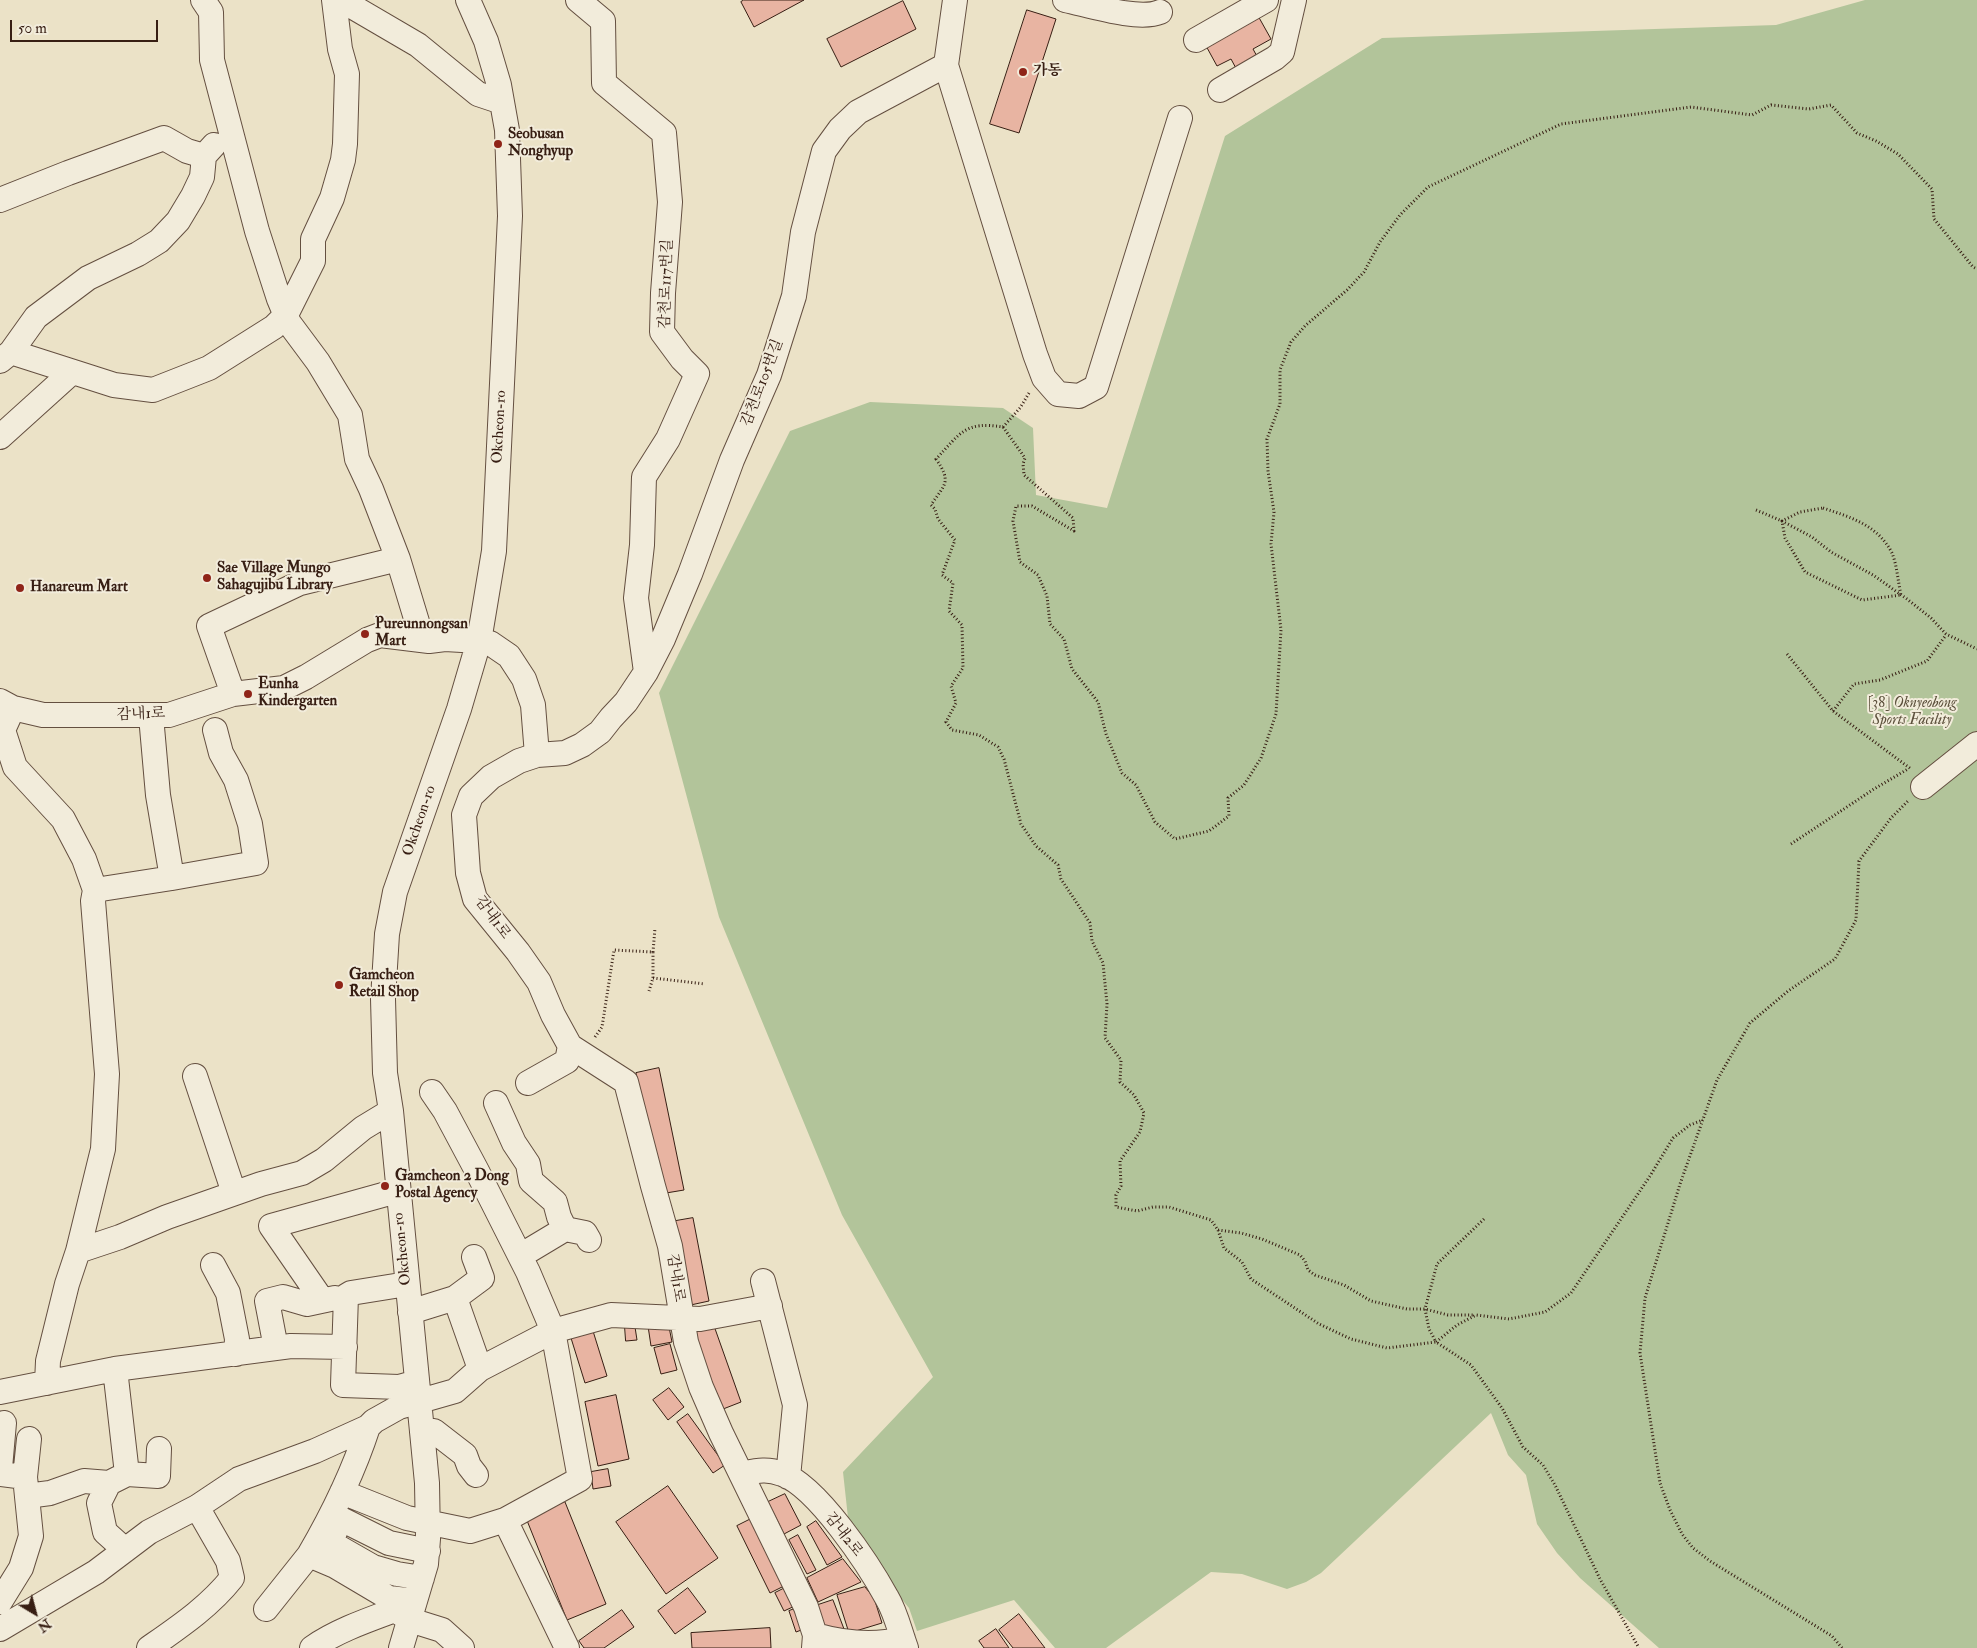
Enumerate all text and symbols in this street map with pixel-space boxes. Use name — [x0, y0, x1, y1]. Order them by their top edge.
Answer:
scale bar — [12, 10, 160, 42]
text: 50 m — [18, 19, 47, 38]
place label: 가동 — [1033, 63, 1062, 81]
marker: 가동 — [1017, 66, 1029, 78]
place label: Seobusan Nonghyup — [508, 126, 573, 161]
marker: Seobusan Nonghyup — [492, 138, 504, 150]
street label: 감천로117번길 — [656, 239, 678, 329]
street label: 감천로105번길 — [738, 337, 788, 429]
street label: Okcheon-ro — [489, 390, 511, 464]
place label: Sae Village Mungo Sahagujibu Library — [217, 560, 332, 595]
marker: Sae Village Mungo Sahagujibu Library — [201, 572, 213, 584]
place label: Hanareum Mart — [30, 579, 128, 597]
marker: Hanareum Mart — [14, 582, 26, 594]
place label: Pureunnongsan Mart — [375, 616, 468, 651]
marker: Pureunnongsan Mart — [359, 628, 371, 640]
place label: Eunha Kindergarten — [258, 676, 337, 711]
marker: Eunha Kindergarten — [242, 688, 254, 700]
park label: [38] Oknyeobong Sports Facility — [1867, 695, 1957, 730]
street label: 감내1로 — [116, 705, 166, 725]
street label: Okcheon-ro — [400, 783, 440, 859]
street label: 감내1로 — [470, 893, 514, 943]
place label: Gamcheon Retail Shop — [349, 967, 419, 1002]
marker: Gamcheon Retail Shop — [333, 979, 345, 991]
place label: Gamcheon 2 Dong Postal Agency — [395, 1168, 509, 1203]
marker: Gamcheon 2 Dong Postal Agency — [379, 1180, 391, 1192]
street label: Okcheon-ro — [390, 1212, 416, 1286]
street label: 감내1로 — [662, 1252, 688, 1304]
street label: 감내2로 — [820, 1509, 866, 1561]
north arrow — [10, 1588, 60, 1638]
text: N — [34, 1615, 54, 1636]

